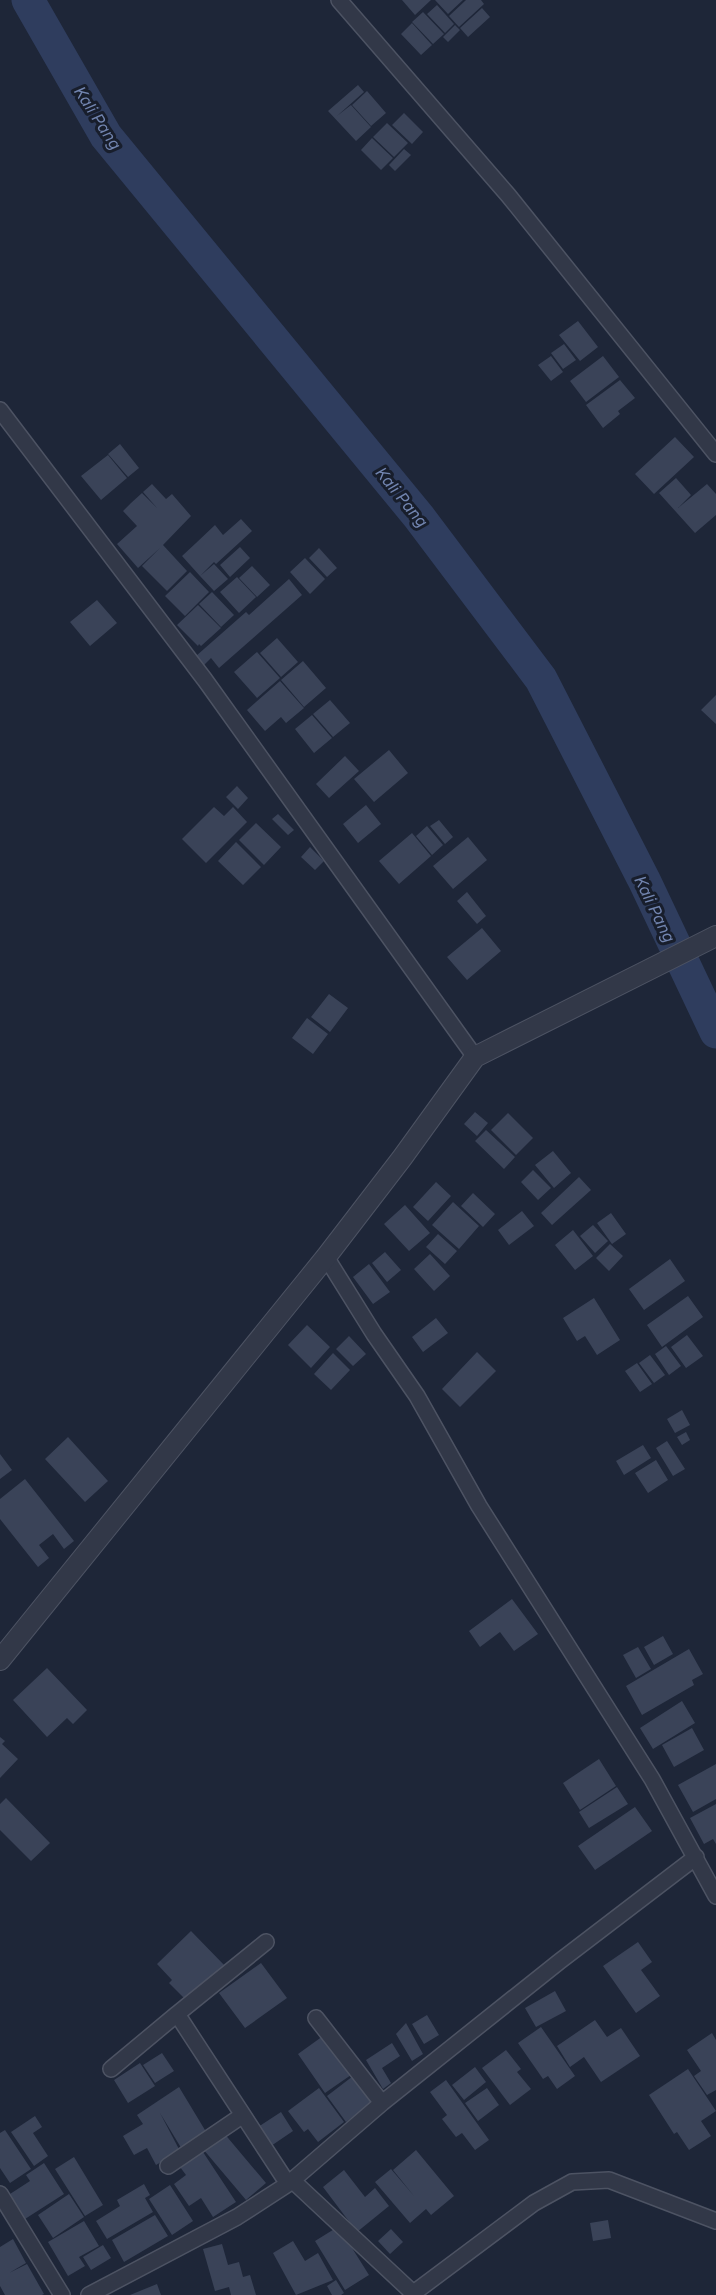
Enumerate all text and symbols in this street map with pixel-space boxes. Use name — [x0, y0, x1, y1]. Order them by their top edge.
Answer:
water label: Kali Pang — [70, 83, 126, 154]
water label: Kali Pang — [372, 463, 432, 531]
water label: Kali Pang — [630, 873, 680, 946]

